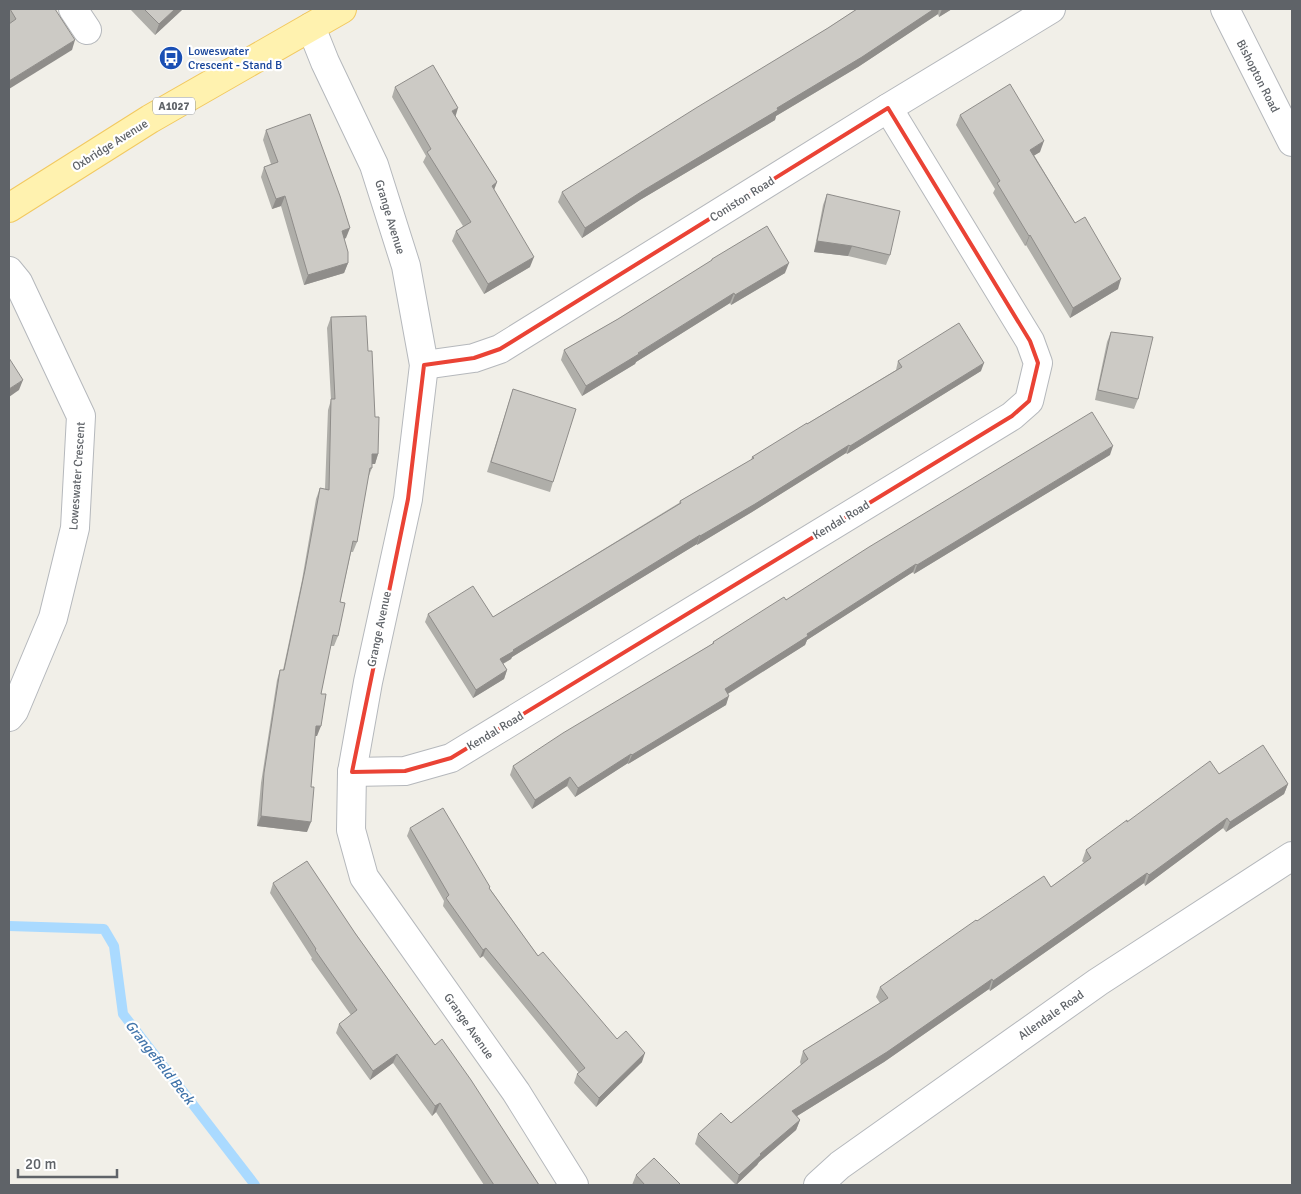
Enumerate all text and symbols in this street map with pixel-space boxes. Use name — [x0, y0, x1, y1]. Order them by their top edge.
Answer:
street label: Bishopton Road — [1233, 37, 1282, 115]
place label: Loweswater Crescent - Stand B — [188, 44, 282, 73]
bus stop icon: Loweswater Crescent - Stand B — [158, 45, 184, 71]
road number: A1027 — [153, 98, 195, 114]
street label: Oxbridge Avenue — [70, 116, 151, 175]
street label: Coniston Road — [707, 174, 777, 225]
street label: Grange Avenue — [371, 178, 408, 256]
street label: Loweswater Crescent — [66, 421, 89, 531]
street label: Kendal Road — [810, 498, 872, 543]
street label: Grange Avenue — [364, 590, 395, 668]
street label: Kendal Road — [464, 709, 526, 754]
street label: Allendale Road — [1016, 987, 1087, 1044]
street label: Grange Avenue — [440, 990, 497, 1062]
water label: Grangefield Beck — [122, 1017, 199, 1109]
scale bar — [18, 1146, 116, 1178]
text: 20 m — [25, 1155, 56, 1173]

